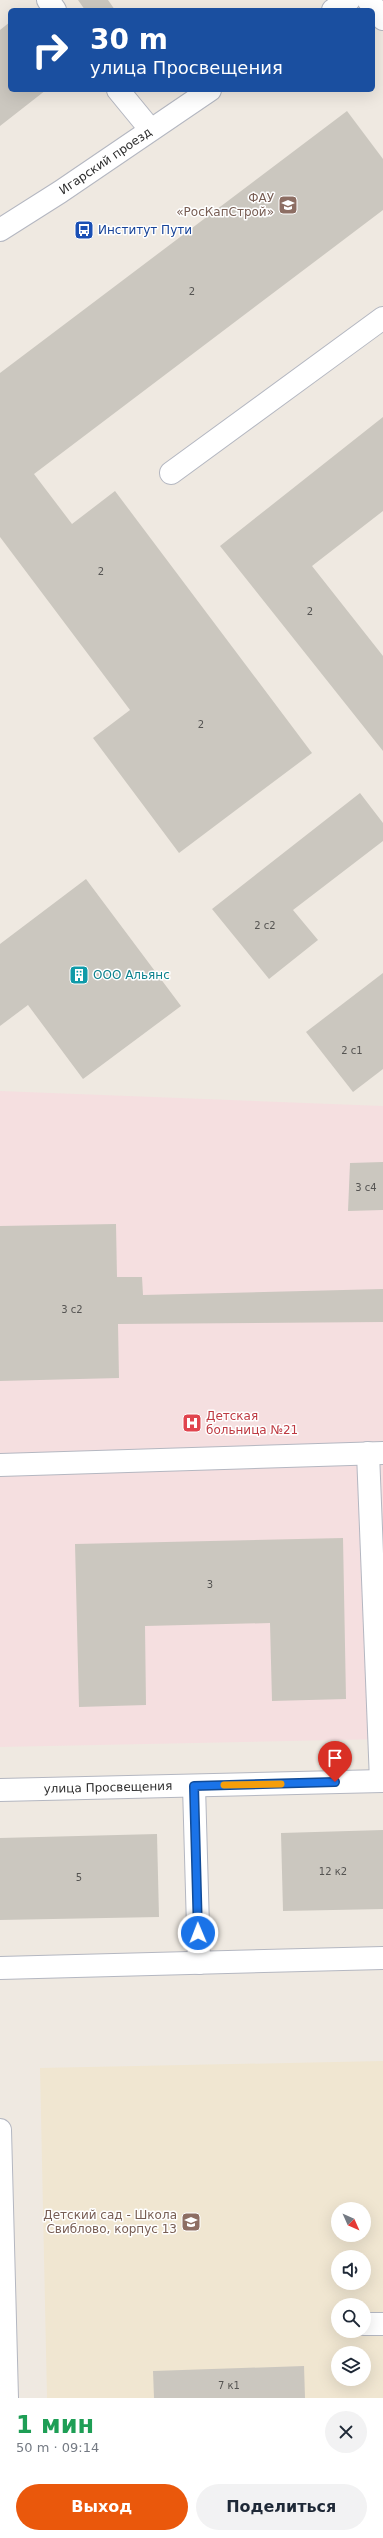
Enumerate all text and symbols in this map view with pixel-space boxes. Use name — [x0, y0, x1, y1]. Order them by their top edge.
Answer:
text: 30 m — [90, 23, 168, 56]
icon: right — [24, 24, 76, 76]
text: улица Просвещения — [90, 57, 283, 78]
street label: Игарский проезд — [57, 125, 154, 197]
place label: ФАУ «РосКапСтрой» — [176, 191, 275, 219]
school or university icon: ФАУ «РосКапСтрой» — [277, 194, 299, 216]
bus stop icon: Институт Пути — [73, 219, 95, 241]
place label: Институт Пути — [98, 223, 192, 237]
house number: 2 — [189, 286, 195, 297]
house number: 2 — [98, 566, 104, 577]
house number: 2 — [307, 606, 313, 617]
house number: 2 — [198, 719, 204, 730]
house number: 2 с2 — [254, 920, 276, 931]
building icon: ООО Альянс — [68, 964, 90, 986]
place label: ООО Альянс — [93, 968, 170, 982]
house number: 2 с1 — [341, 1045, 363, 1056]
house number: 3 с4 — [355, 1182, 377, 1193]
house number: 3 с2 — [61, 1304, 83, 1315]
place label: Детская больница №21 — [206, 1409, 298, 1437]
hospital icon: Детская больница №21 — [181, 1412, 203, 1434]
house number: 3 — [207, 1579, 213, 1590]
pin — [318, 1741, 352, 1782]
icon: arrive — [324, 1747, 346, 1769]
street label: улица Просвещения — [44, 1779, 172, 1796]
house number: 12 к2 — [319, 1866, 347, 1877]
house number: 5 — [76, 1872, 82, 1883]
position arrow — [177, 1912, 219, 1954]
north arrow — [331, 2202, 371, 2242]
map controls — [331, 2202, 371, 2386]
place label: Детский сад - Школа Свиблово, корпус 13 — [43, 2208, 177, 2236]
school or university icon: Детский сад - Школа Свиблово, корпус 13 — [180, 2211, 202, 2233]
button: sound — [331, 2250, 371, 2290]
button: search — [331, 2298, 371, 2338]
button: layers — [331, 2346, 371, 2386]
house number: 7 к1 — [218, 2380, 240, 2391]
text: 1 мин — [16, 2411, 94, 2439]
button: close — [325, 2411, 367, 2453]
text: 50 m · 09:14 — [16, 2440, 99, 2455]
button: Выход — [16, 2484, 188, 2530]
button: Поделиться — [196, 2484, 367, 2530]

